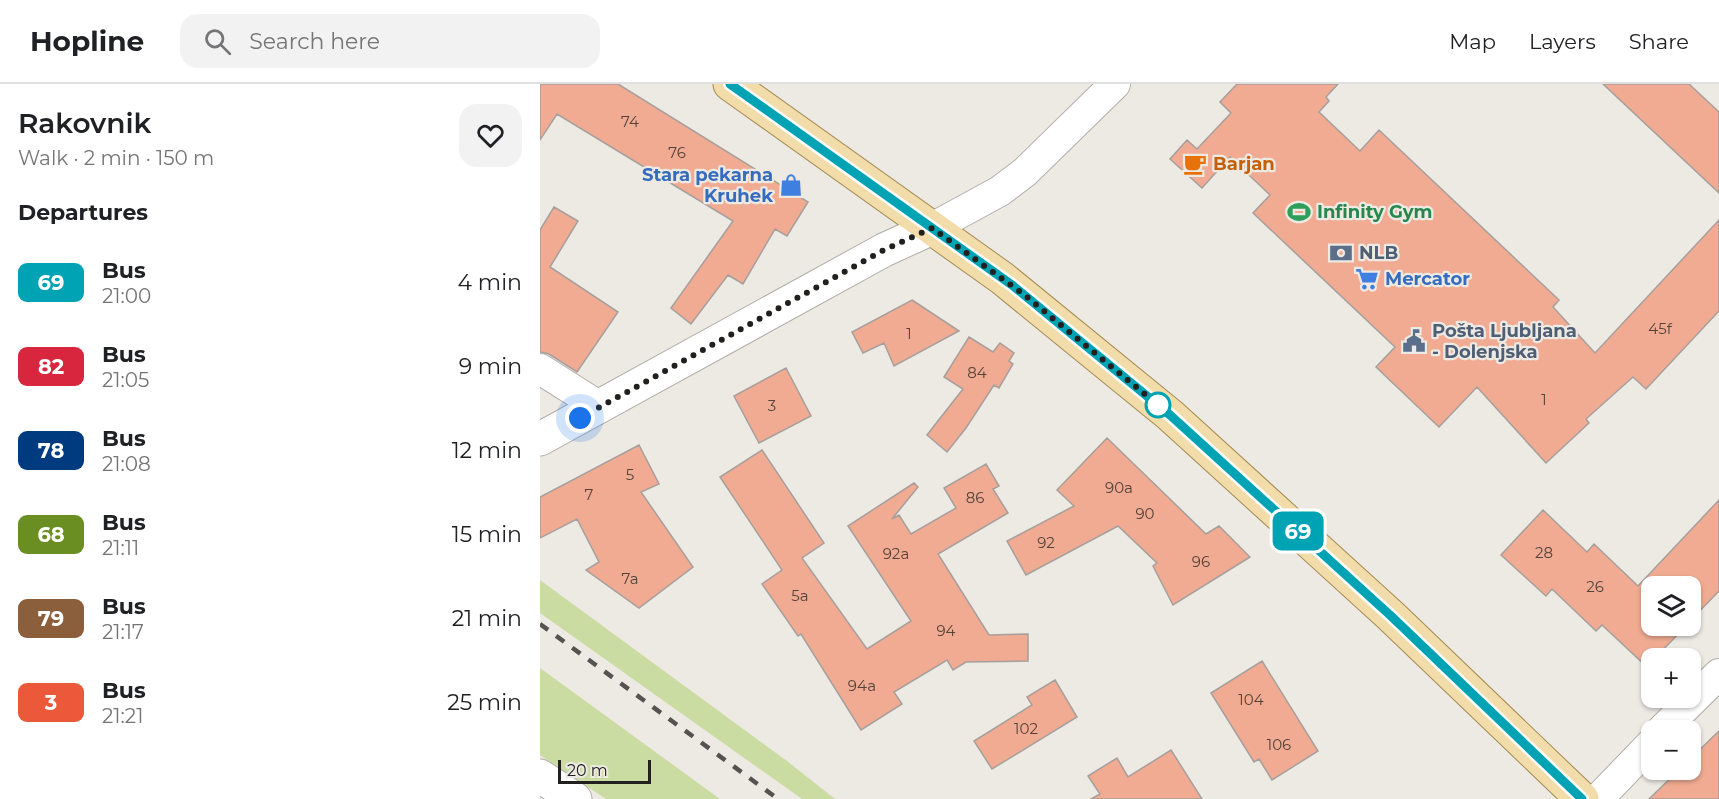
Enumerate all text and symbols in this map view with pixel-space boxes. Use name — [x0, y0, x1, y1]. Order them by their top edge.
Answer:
search box — [180, 14, 600, 68]
text: Hopline — [30, 24, 144, 58]
icon: search — [201, 25, 234, 58]
text: Search here — [249, 28, 380, 55]
text: Map — [1449, 29, 1496, 54]
text: Layers — [1529, 29, 1596, 54]
text: Share — [1629, 29, 1689, 54]
button: heart — [459, 104, 522, 167]
text: Rakovnik — [18, 106, 151, 140]
house number: 74 — [621, 112, 639, 131]
house number: 76 — [668, 143, 686, 162]
text: Walk · 2 min · 150 m — [18, 146, 214, 170]
cafe icon: Barjan — [1182, 151, 1208, 177]
place label: Barjan — [1213, 153, 1275, 175]
place label: Stara pekarna Kruhek — [642, 164, 773, 207]
shop icon: Stara pekarna Kruhek — [778, 172, 804, 198]
text: Departures — [18, 199, 148, 226]
sports icon: Infinity Gym — [1286, 199, 1312, 225]
place label: Infinity Gym — [1317, 201, 1432, 223]
bank icon: NLB — [1328, 240, 1354, 266]
place label: NLB — [1359, 242, 1398, 264]
text: Bus — [102, 257, 146, 284]
supermarket icon: Mercator — [1354, 266, 1380, 292]
place label: Mercator — [1385, 268, 1470, 290]
text: 4 min — [458, 269, 522, 296]
text: 69 — [38, 270, 64, 295]
text: 21:00 — [102, 284, 151, 308]
house number: 45f — [1648, 319, 1673, 338]
place label: Pošta Ljubljana - Dolenjska — [1432, 320, 1577, 363]
house number: 1 — [906, 324, 912, 343]
public building icon: Pošta Ljubljana - Dolenjska — [1401, 328, 1427, 354]
text: Bus — [102, 341, 146, 368]
text: 9 min — [459, 353, 522, 380]
text: 82 — [38, 354, 64, 379]
house number: 84 — [967, 363, 987, 382]
text: 21:05 — [102, 368, 149, 392]
house number: 1 — [1541, 390, 1547, 409]
unlabelled marker — [1145, 392, 1171, 418]
house number: 3 — [768, 396, 776, 415]
your location — [565, 403, 595, 433]
text: Bus — [102, 425, 146, 452]
text: 12 min — [452, 437, 522, 464]
text: 78 — [38, 438, 64, 463]
text: 21:08 — [102, 452, 151, 476]
house number: 5 — [626, 465, 634, 484]
house number: 90a — [1105, 478, 1133, 497]
house number: 7 — [585, 485, 594, 504]
house number: 86 — [966, 488, 984, 507]
house number: 90 — [1135, 504, 1155, 523]
text: Bus — [102, 509, 146, 536]
line badge: 69 — [1271, 512, 1325, 550]
text: 69 — [1285, 519, 1311, 544]
text: 15 min — [452, 521, 522, 548]
text: 68 — [37, 522, 65, 547]
house number: 92 — [1037, 533, 1055, 552]
text: 21:11 — [102, 536, 139, 560]
house number: 28 — [1535, 543, 1553, 562]
house number: 92a — [883, 544, 909, 563]
house number: 96 — [1192, 552, 1210, 571]
house number: 7a — [621, 569, 639, 588]
map controls — [1641, 576, 1701, 780]
button: layers — [1641, 576, 1701, 636]
house number: 26 — [1586, 577, 1604, 596]
house number: 5a — [791, 586, 809, 605]
text: Bus — [102, 593, 146, 620]
text: 21 min — [452, 605, 522, 632]
text: 79 — [38, 606, 64, 631]
text: 21:17 — [102, 620, 144, 644]
house number: 94 — [936, 621, 956, 640]
button: + — [1641, 648, 1701, 708]
house number: 94a — [848, 676, 876, 695]
text: Bus — [102, 677, 146, 704]
text: 25 min — [447, 689, 522, 716]
text: 3 — [45, 690, 57, 715]
house number: 104 — [1238, 690, 1264, 709]
text: 21:21 — [102, 704, 143, 728]
house number: 102 — [1014, 719, 1038, 738]
button: − — [1641, 720, 1701, 780]
house number: 106 — [1267, 735, 1291, 754]
scale bar — [558, 757, 651, 784]
text: 20 m — [567, 761, 608, 780]

